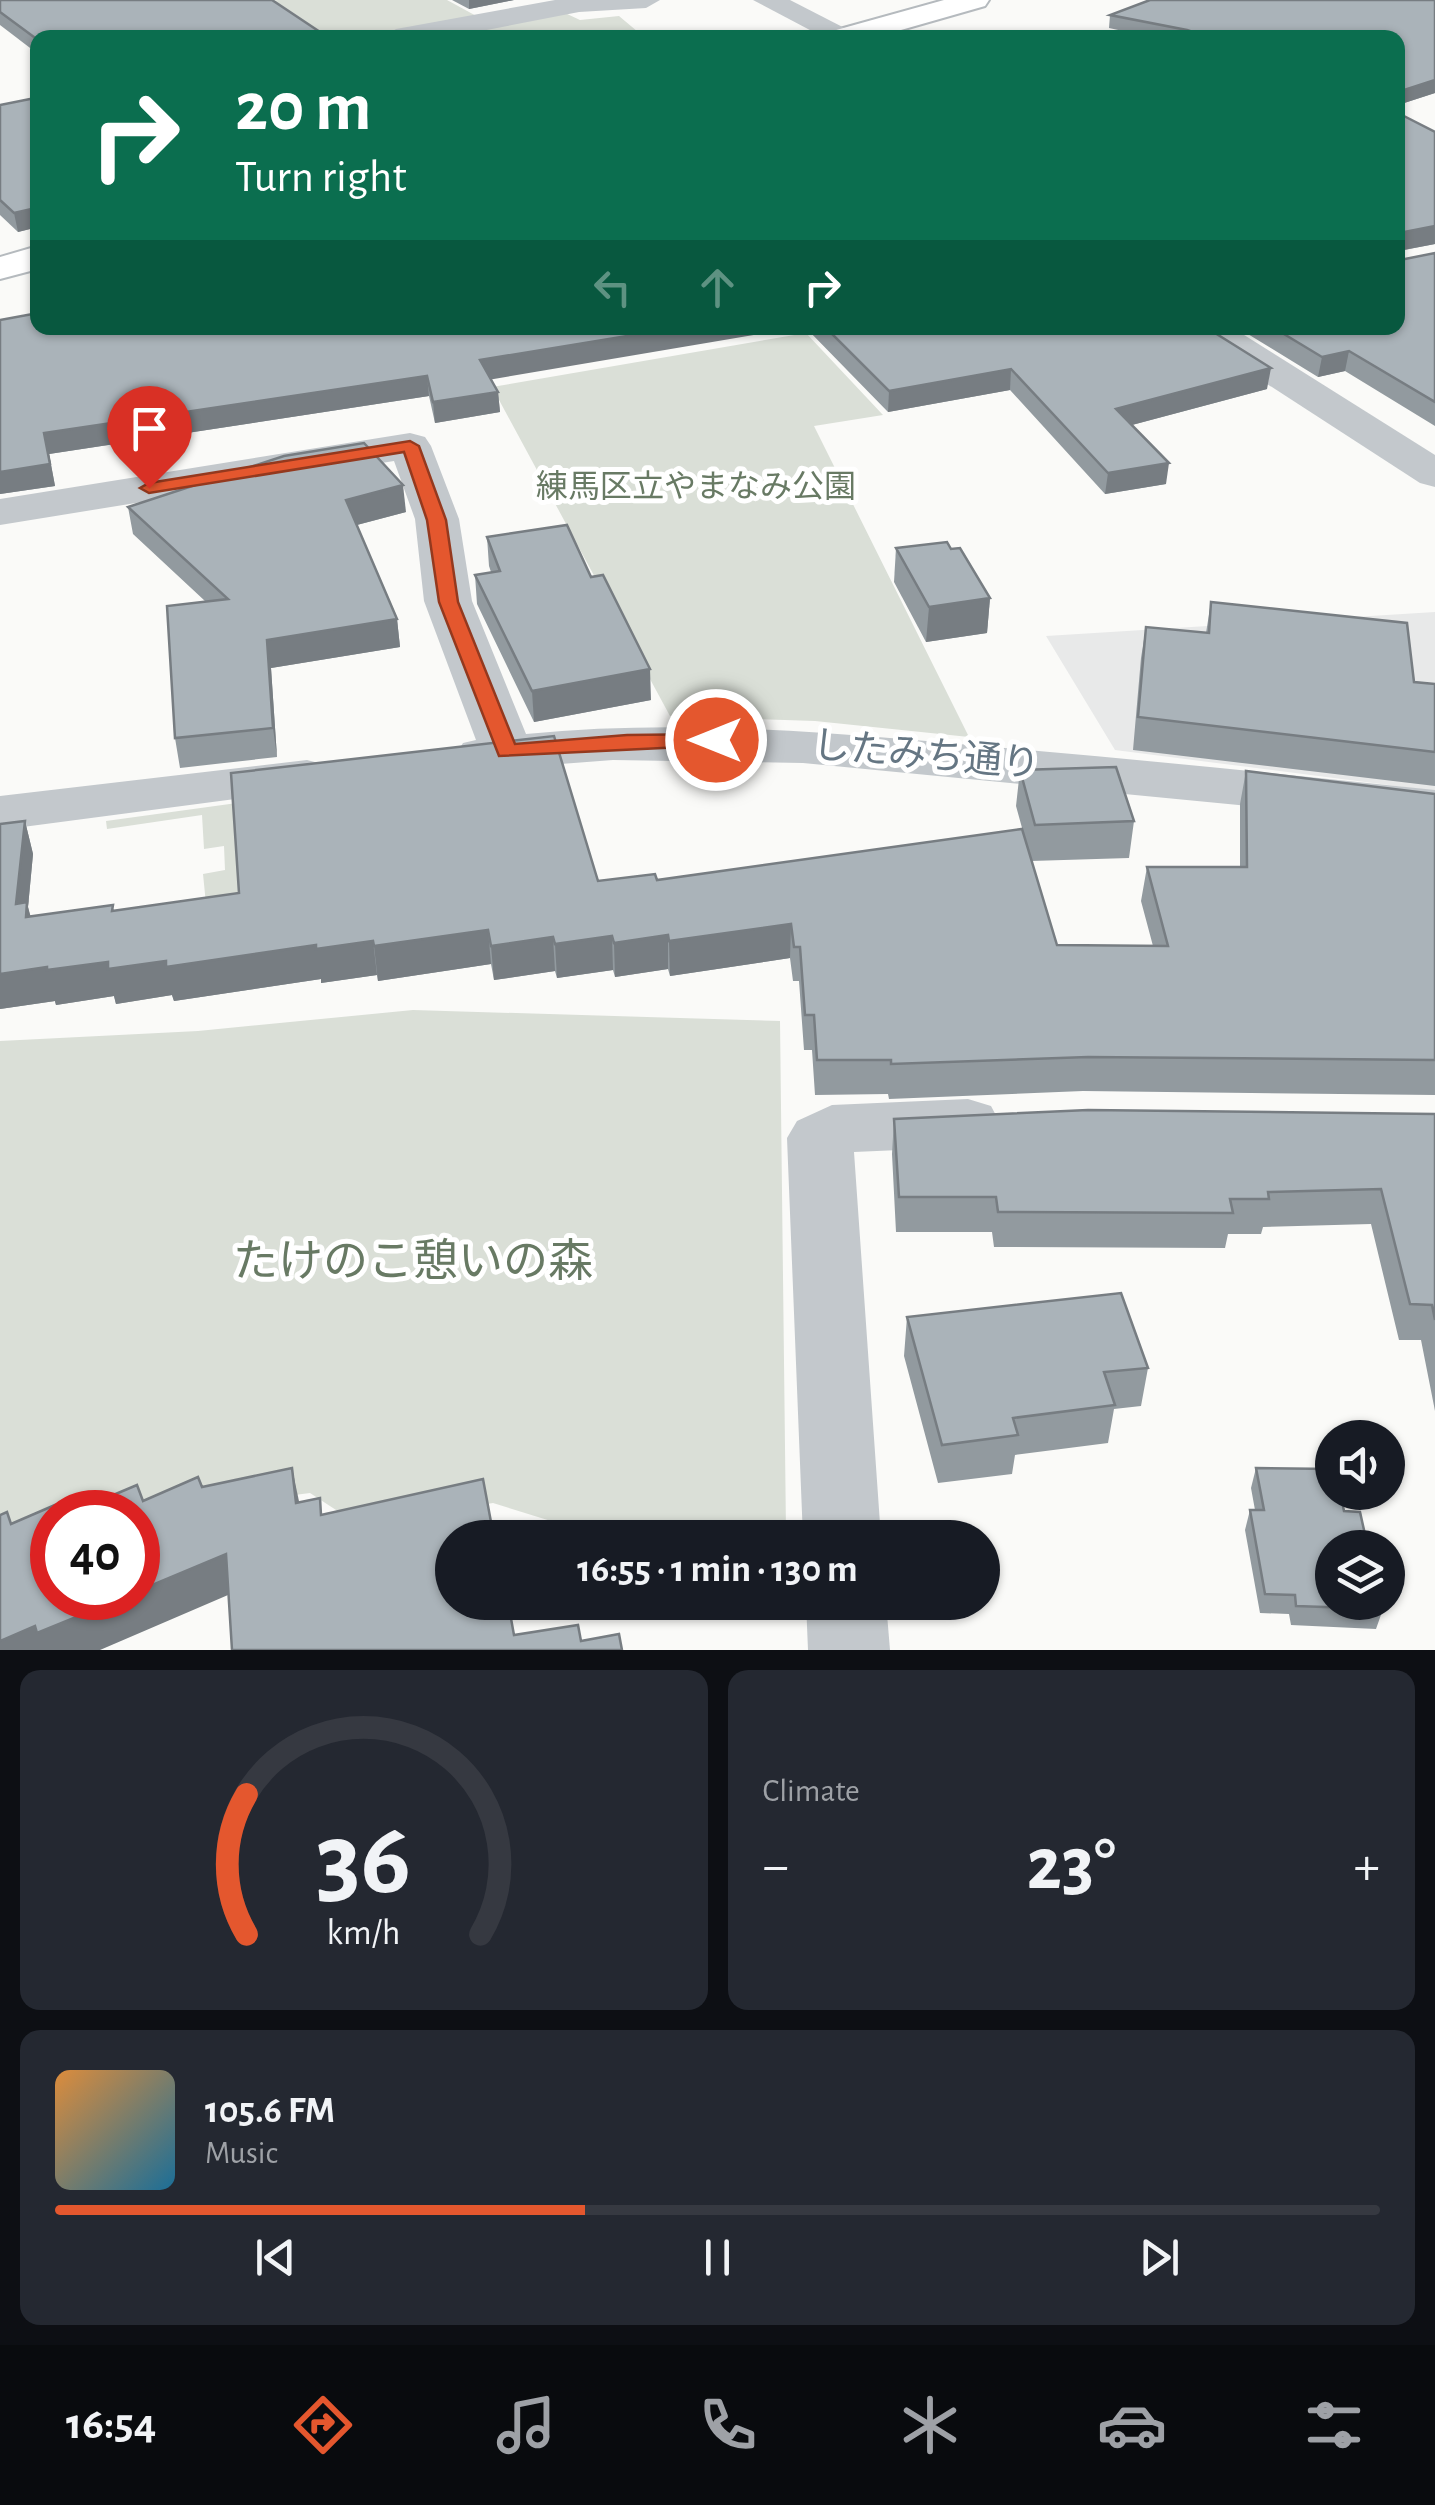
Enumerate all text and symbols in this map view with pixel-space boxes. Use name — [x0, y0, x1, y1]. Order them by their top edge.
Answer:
icon: right — [70, 70, 200, 200]
text: 20 m — [235, 73, 372, 143]
text: Turn right — [235, 155, 407, 200]
icon: left — [585, 260, 640, 315]
icon: ahead — [690, 260, 745, 315]
icon: right — [795, 260, 850, 315]
pin — [107, 386, 192, 489]
icon: arrive — [122, 401, 177, 456]
park label: 練馬区立やまなみ公園 — [536, 469, 856, 503]
position arrow — [664, 688, 768, 792]
street label: したみち通り — [811, 725, 1041, 785]
park label: たけのこ憩いの森 — [233, 1237, 593, 1285]
map controls — [1315, 1420, 1405, 1620]
button: sound — [1315, 1420, 1405, 1510]
speed limit sign: 40 — [30, 1490, 160, 1620]
button: layers — [1315, 1530, 1405, 1620]
text: 16:55 · 1 min · 130 m — [577, 1551, 858, 1589]
text: Climate — [763, 1775, 860, 1807]
text: 36 — [316, 1809, 411, 1913]
text: 23° — [1026, 1828, 1116, 1903]
text: − — [763, 1839, 789, 1894]
text: + — [1354, 1839, 1380, 1894]
text: km/h — [327, 1915, 401, 1951]
text: 105.6 FM — [205, 2092, 335, 2130]
text: Music — [205, 2137, 278, 2169]
icon: previous — [248, 2230, 303, 2285]
icon: pause — [690, 2230, 745, 2285]
icon: next — [1132, 2230, 1187, 2285]
icon: directions — [288, 2390, 358, 2460]
icon: music — [491, 2390, 561, 2460]
icon: phone — [693, 2390, 763, 2460]
icon: climate — [895, 2390, 965, 2460]
icon: car — [1097, 2390, 1167, 2460]
icon: filters — [1299, 2390, 1369, 2460]
text: 16:54 — [66, 2402, 156, 2447]

